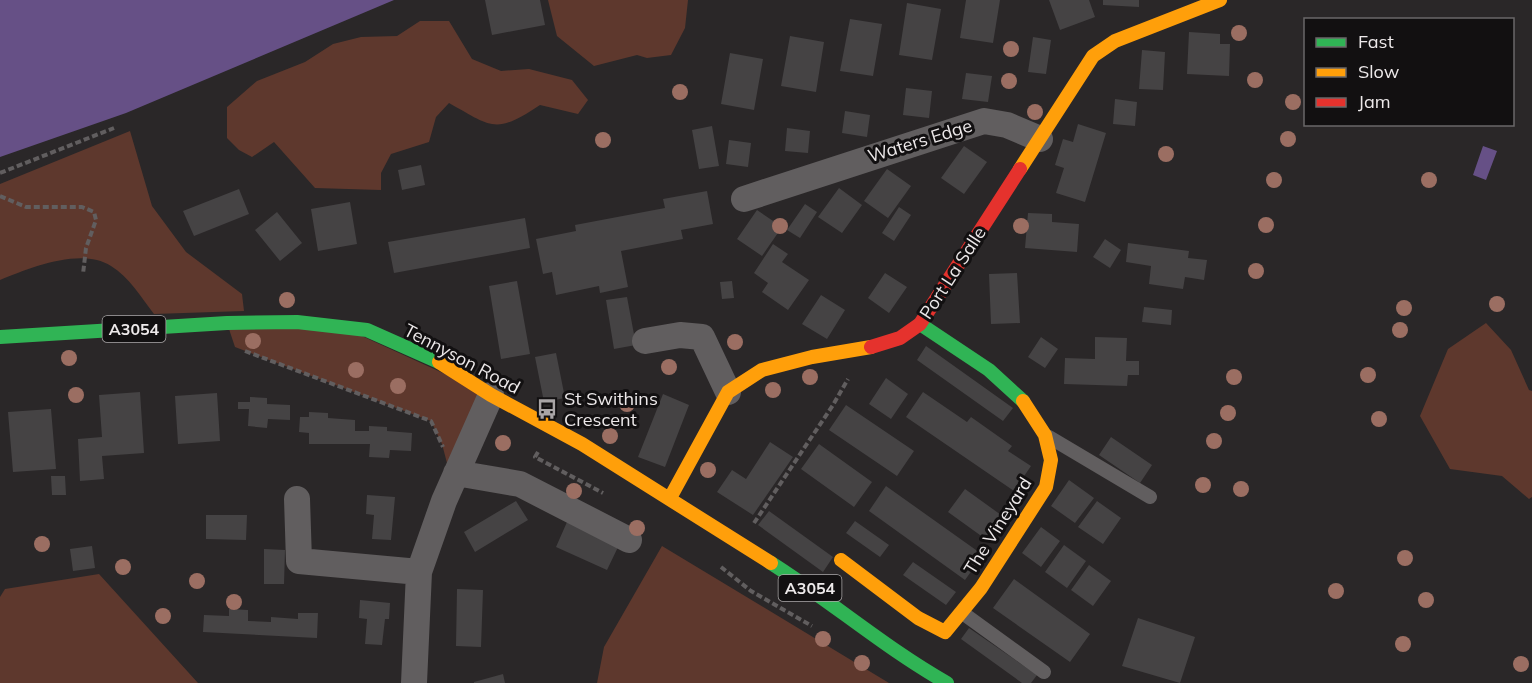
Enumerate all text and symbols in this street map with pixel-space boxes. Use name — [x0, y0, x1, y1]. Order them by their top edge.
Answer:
legend — [1304, 18, 1514, 126]
text: Fast — [1358, 30, 1394, 53]
text: Slow — [1358, 60, 1400, 83]
text: Jam — [1358, 90, 1391, 113]
street label: Waters Edge — [865, 114, 975, 167]
street label: Port La Salle — [914, 222, 991, 323]
road number: A3054 — [102, 316, 166, 342]
street label: Tennyson Road — [400, 318, 524, 399]
place label: St Swithins Crescent — [564, 387, 658, 431]
bus stop icon: St Swithins Crescent — [535, 397, 559, 421]
street label: The Vineyard — [959, 473, 1037, 579]
road number: A3054 — [778, 575, 842, 601]

